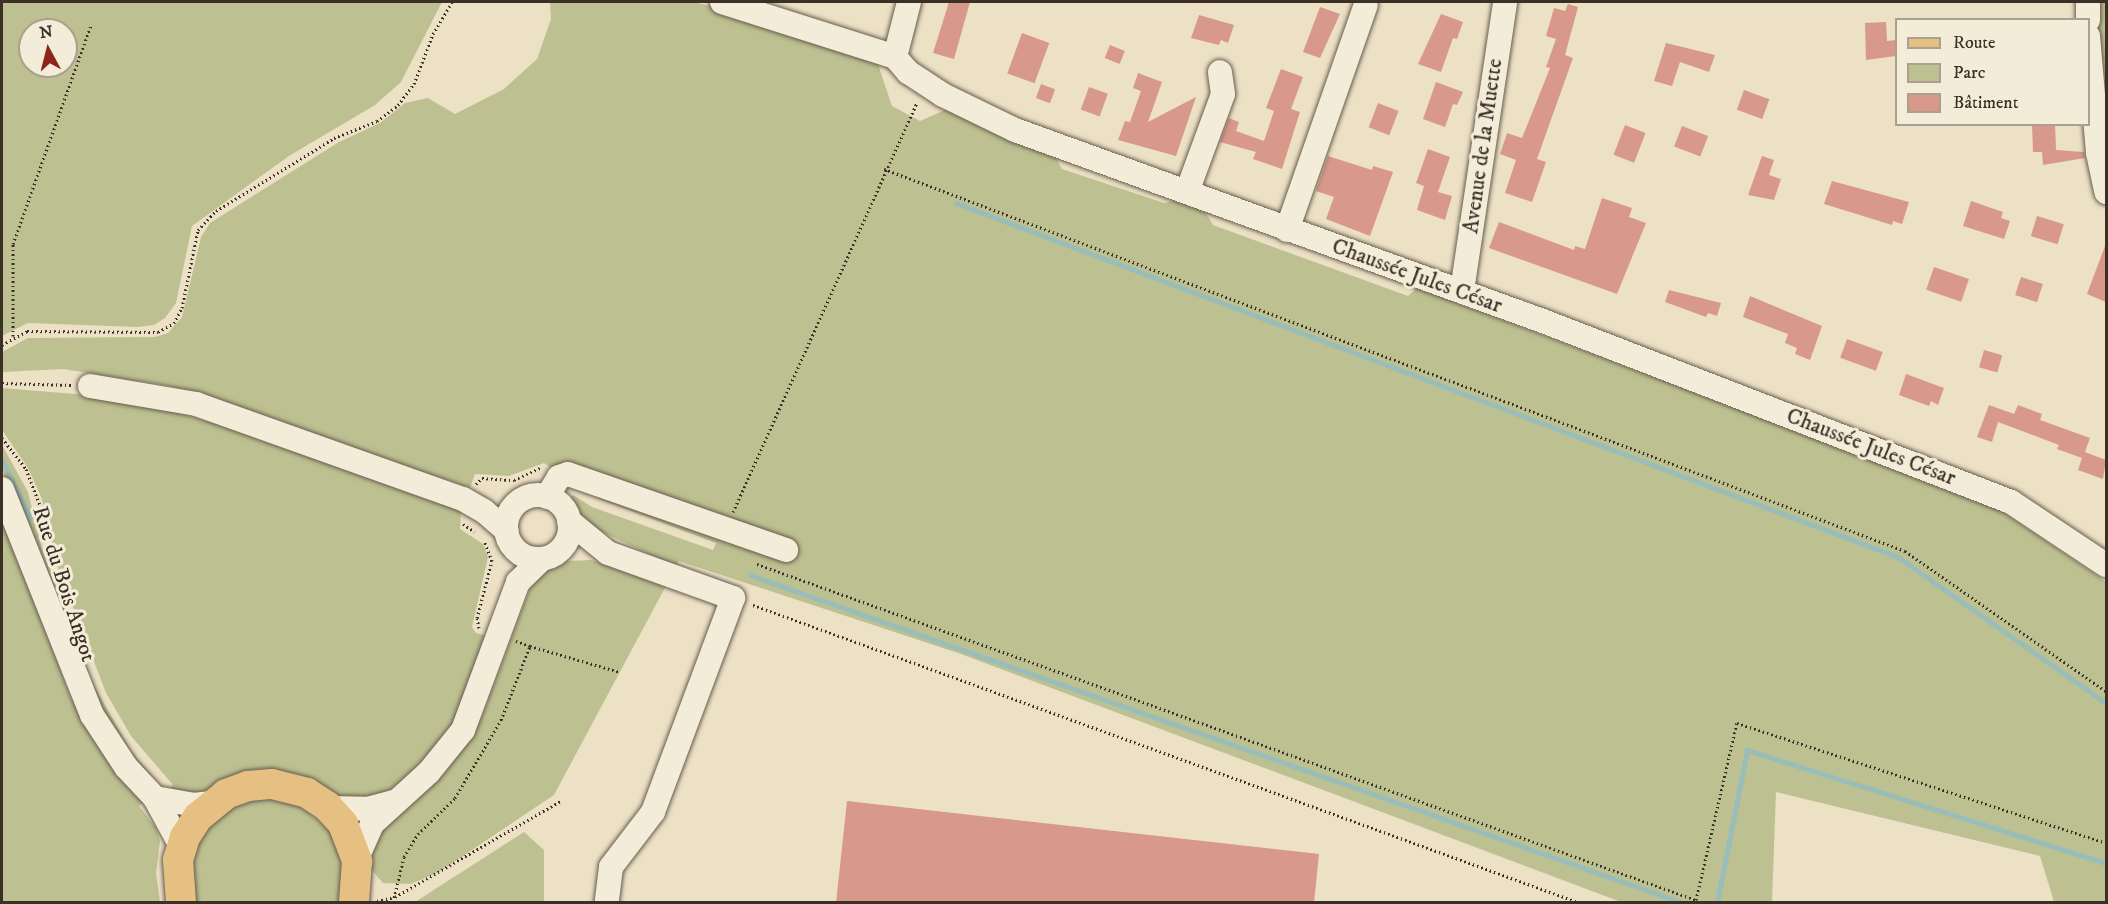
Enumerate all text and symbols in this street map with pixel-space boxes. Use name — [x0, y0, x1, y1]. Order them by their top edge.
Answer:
north arrow — [18, 18, 78, 78]
legend — [1895, 18, 2090, 126]
text: N — [38, 21, 54, 43]
text: Route — [1953, 32, 1996, 54]
street label: Avenue de la Muette — [1458, 57, 1508, 235]
text: Parc — [1953, 62, 1985, 84]
text: Bâtiment — [1953, 92, 2018, 114]
street label: Chaussée Jules César — [1328, 233, 1506, 319]
street label: Chaussée Jules César — [1783, 403, 1959, 491]
street label: Rue du Bois Angot — [26, 503, 102, 665]

